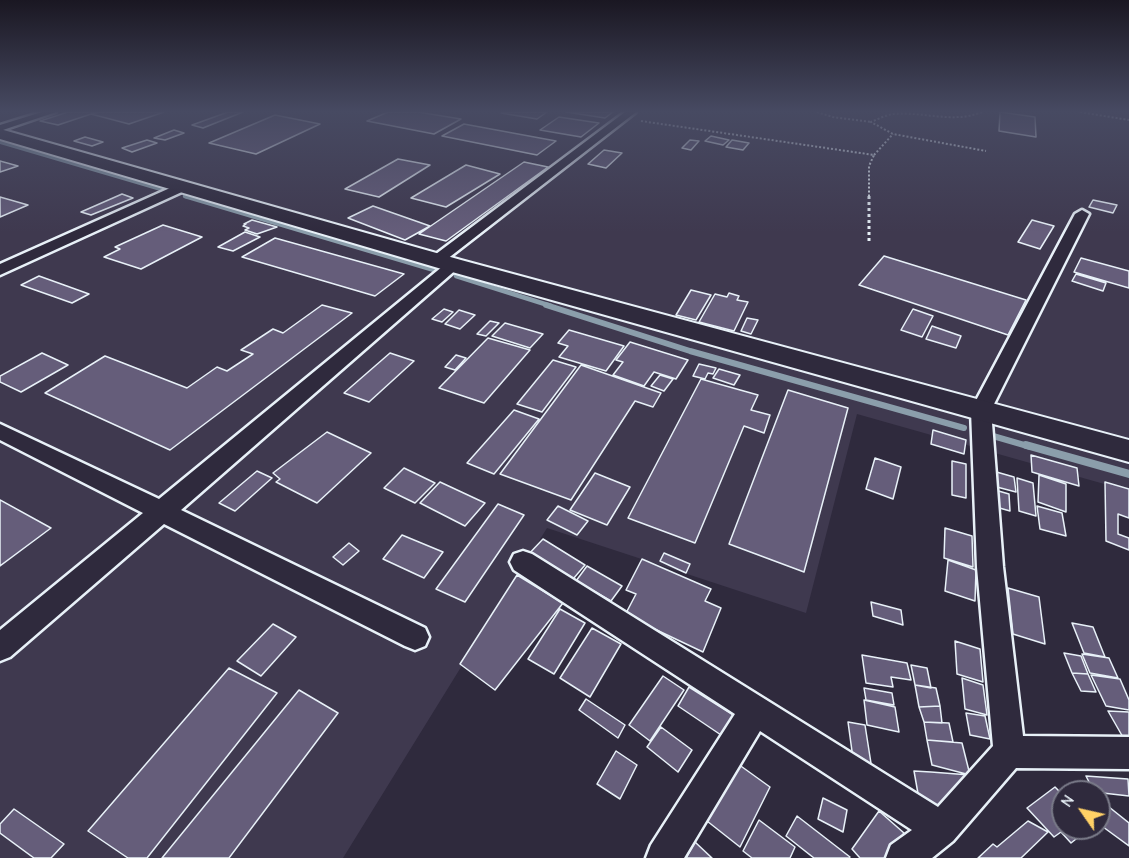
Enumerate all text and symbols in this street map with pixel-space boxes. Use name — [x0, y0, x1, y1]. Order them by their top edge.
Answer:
north arrow — [1051, 780, 1111, 840]
text: N — [1057, 792, 1078, 810]

